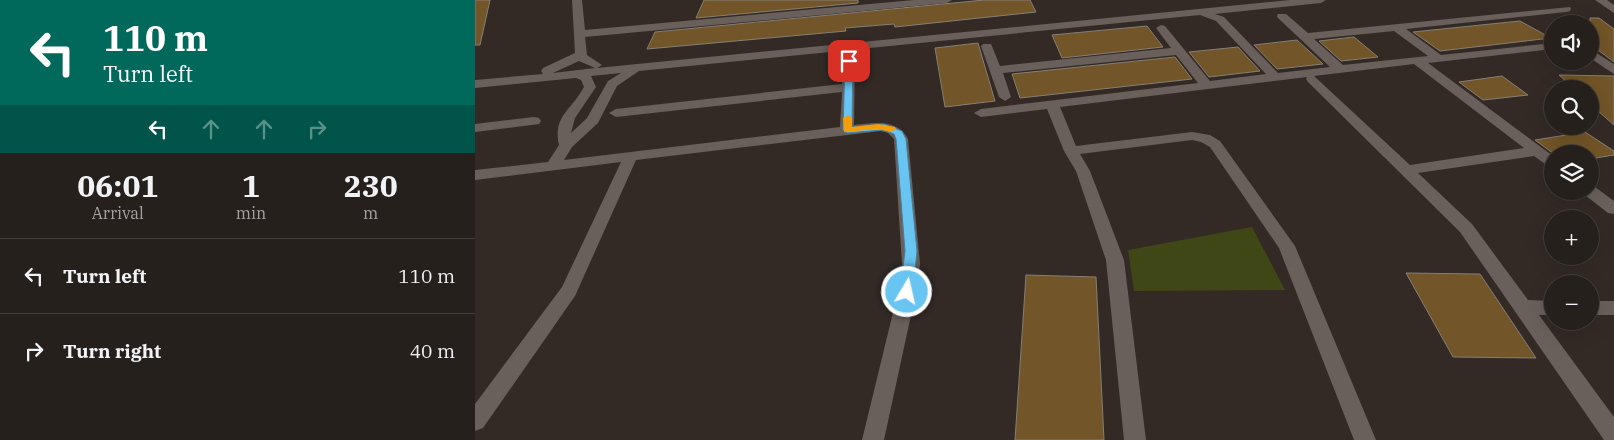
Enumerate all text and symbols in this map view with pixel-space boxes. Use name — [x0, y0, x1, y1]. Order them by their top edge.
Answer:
text: 110 m — [103, 15, 208, 61]
map controls — [1544, 15, 1599, 330]
button: sound — [1544, 15, 1599, 70]
icon: left — [20, 20, 85, 85]
pin — [828, 40, 870, 82]
icon: arrive — [835, 47, 863, 75]
text: Turn left — [103, 59, 193, 88]
button: search — [1544, 80, 1599, 135]
icon: left — [144, 115, 172, 143]
icon: ahead — [197, 115, 225, 143]
icon: ahead — [250, 115, 278, 143]
icon: right — [303, 115, 331, 143]
button: layers — [1544, 145, 1599, 200]
text: 06:01 — [77, 166, 158, 205]
text: 1 — [242, 166, 260, 205]
text: 230 — [344, 166, 398, 205]
text: Arrival — [92, 203, 144, 223]
text: min — [236, 203, 266, 223]
text: m — [363, 203, 378, 223]
button: + — [1544, 210, 1599, 265]
icon: left — [20, 262, 48, 290]
text: Turn left — [63, 264, 146, 288]
text: 110 m — [398, 264, 455, 288]
position arrow — [880, 265, 932, 317]
button: − — [1544, 275, 1599, 330]
icon: right — [20, 337, 48, 365]
text: Turn right — [63, 339, 161, 363]
text: 40 m — [410, 339, 455, 363]

